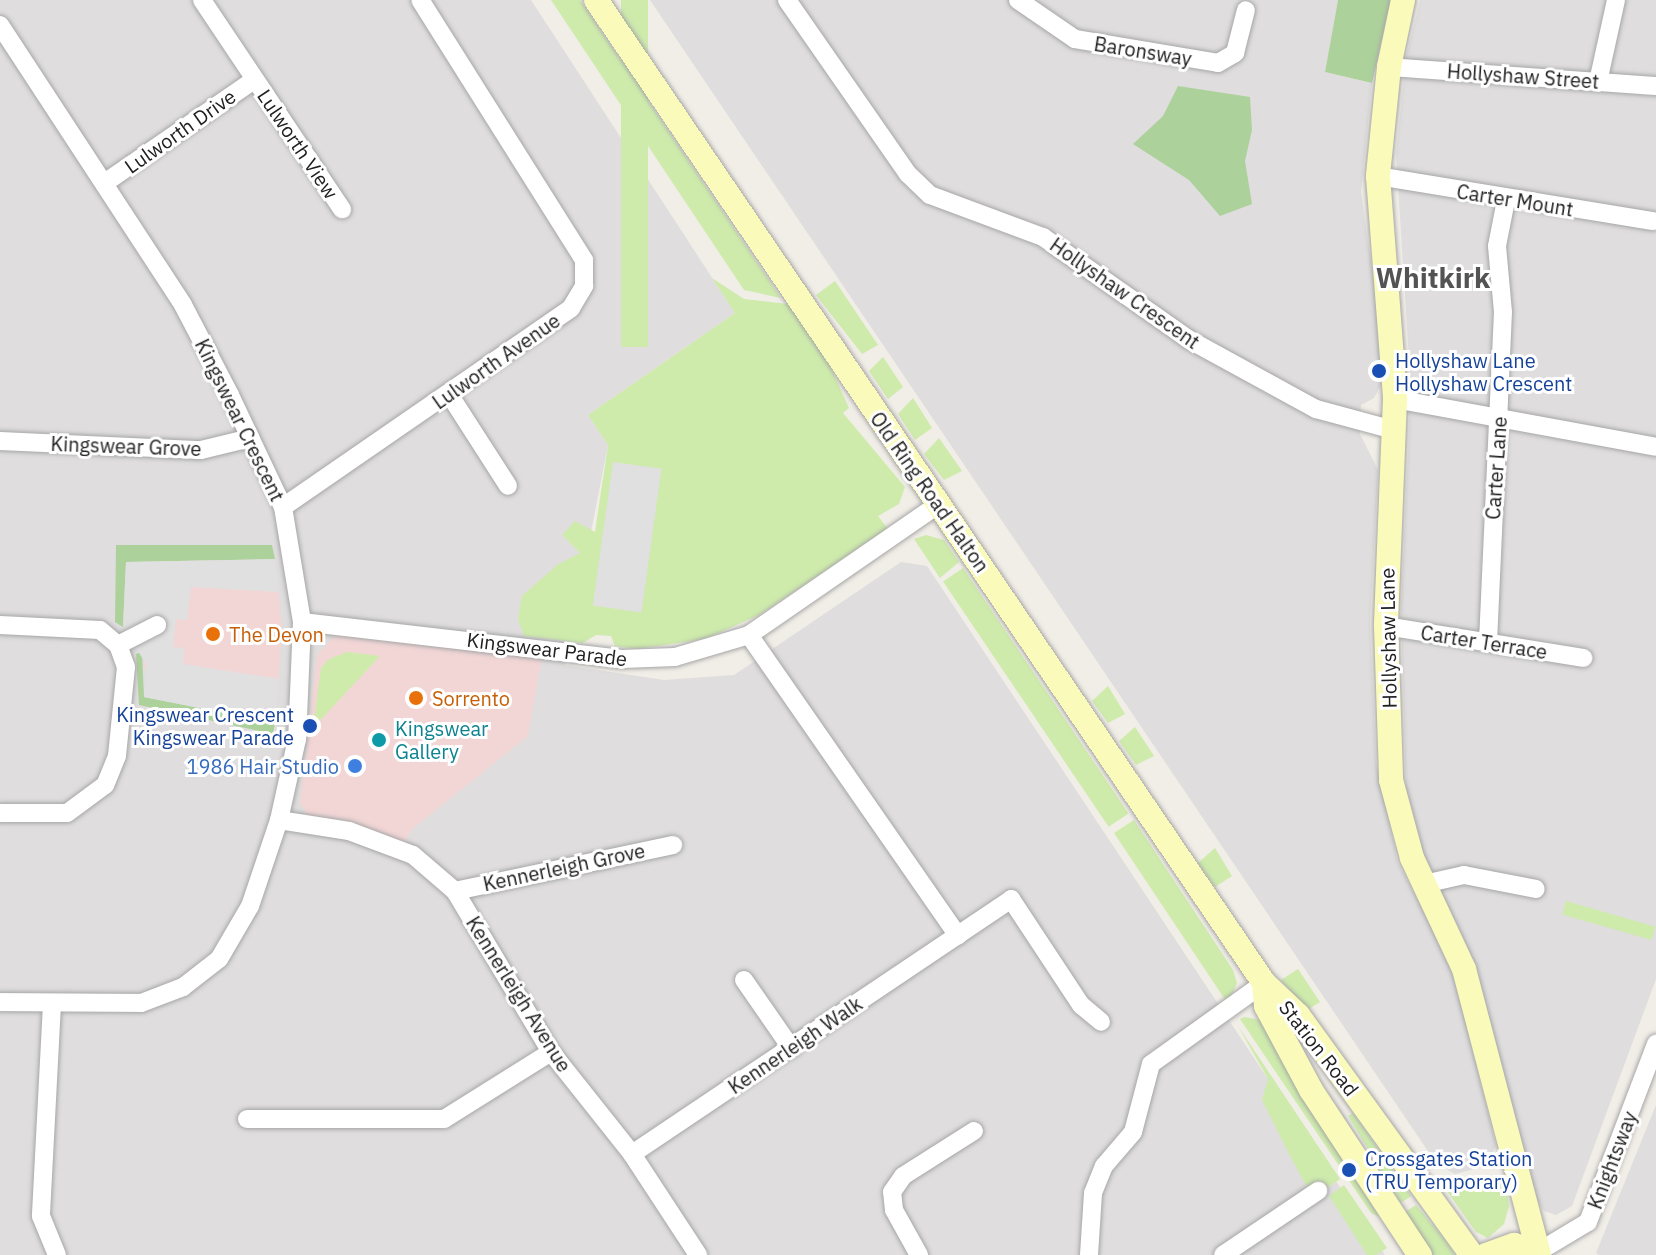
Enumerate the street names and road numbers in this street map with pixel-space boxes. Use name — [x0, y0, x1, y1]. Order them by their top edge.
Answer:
street label: Baronsway — [1092, 31, 1194, 71]
street label: Hollyshaw Street — [1446, 59, 1600, 93]
street label: Lulworth Drive — [120, 84, 240, 178]
street label: Lulworth View — [253, 85, 343, 203]
street label: Carter Mount — [1455, 179, 1575, 221]
street label: Hollyshaw Crescent — [1045, 232, 1205, 354]
street label: Lulworth Avenue — [428, 308, 564, 414]
street label: Kingswear Crescent — [190, 335, 290, 505]
street label: Old Ring Road Halton — [865, 407, 995, 577]
street label: Carter Lane — [1480, 416, 1512, 520]
street label: Kingswear Grove — [50, 431, 202, 461]
street label: Hollyshaw Lane — [1375, 567, 1401, 709]
street label: Carter Terrace — [1419, 620, 1549, 664]
street label: Kingswear Parade — [466, 627, 628, 671]
street label: Kennerleigh Grove — [481, 838, 647, 896]
street label: Kennerleigh Avenue — [461, 912, 577, 1076]
street label: Kennerleigh Walk — [723, 991, 867, 1099]
street label: Station Road — [1274, 995, 1364, 1101]
street label: Knightsway — [1582, 1108, 1642, 1212]

